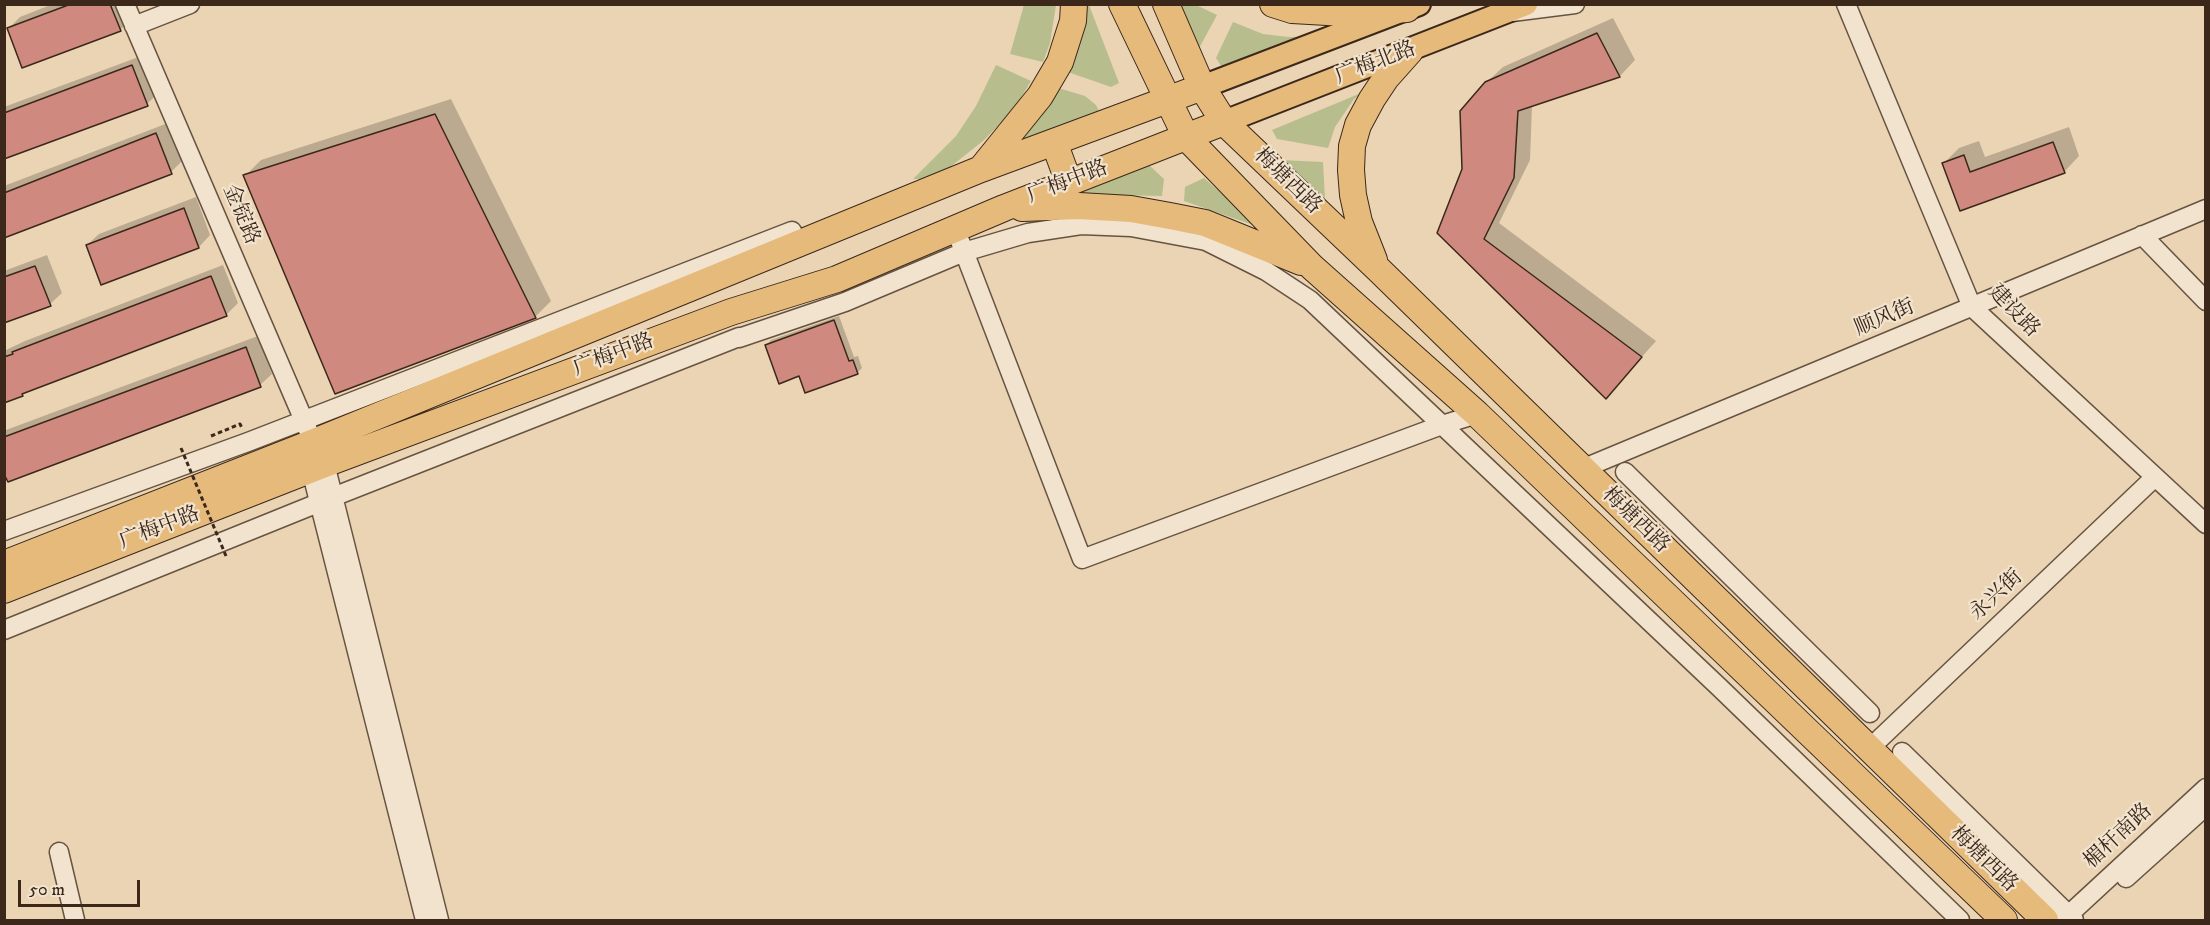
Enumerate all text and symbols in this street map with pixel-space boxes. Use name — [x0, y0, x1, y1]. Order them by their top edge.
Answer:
street label: 广梅北路 — [1332, 37, 1420, 91]
street label: 梅塘西路 — [1248, 144, 1326, 220]
street label: 广梅中路 — [1024, 156, 1112, 210]
street label: 金锭路 — [216, 181, 264, 249]
street label: 建设路 — [1982, 281, 2044, 343]
street label: 顺风街 — [1851, 295, 1919, 343]
street label: 广梅中路 — [570, 329, 658, 383]
street label: 梅塘西路 — [1596, 483, 1674, 559]
street label: 广梅中路 — [116, 502, 204, 556]
street label: 永兴街 — [1965, 565, 2029, 627]
street label: 楣杆南路 — [2080, 799, 2158, 875]
street label: 梅塘西路 — [1944, 822, 2022, 898]
scale bar — [21, 868, 142, 906]
text: 50 m — [29, 879, 65, 901]

